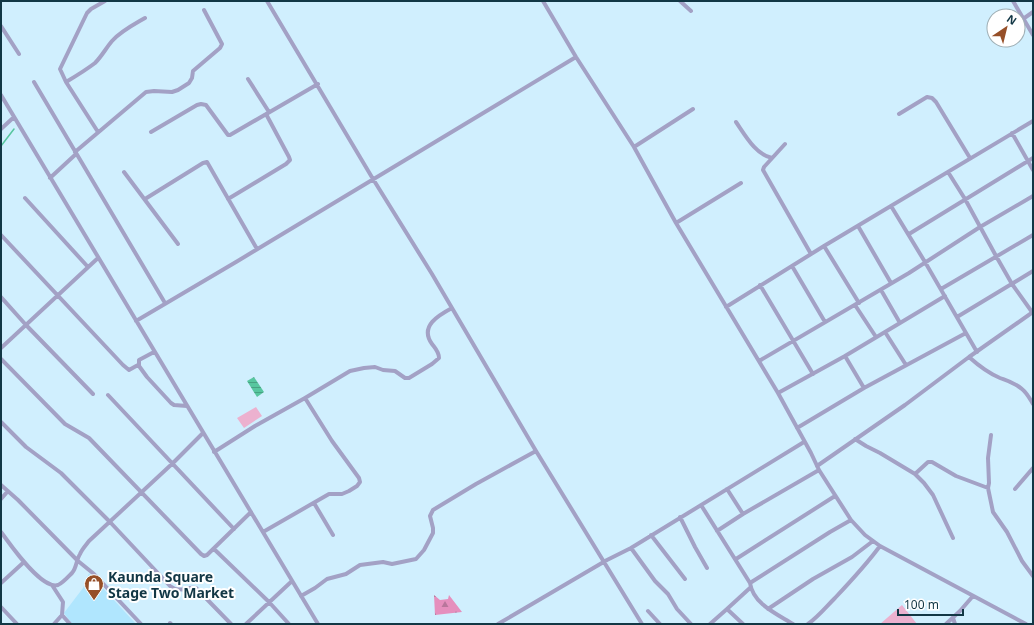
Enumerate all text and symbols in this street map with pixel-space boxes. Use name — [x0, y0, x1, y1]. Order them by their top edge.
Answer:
north arrow — [986, 8, 1026, 48]
text: N — [1004, 11, 1020, 28]
place label: Kaunda Square Stage Two Market — [108, 567, 234, 602]
shop icon: Kaunda Square Stage Two Market — [83, 573, 105, 601]
scale bar — [898, 591, 963, 617]
text: 100 m — [904, 596, 939, 613]

